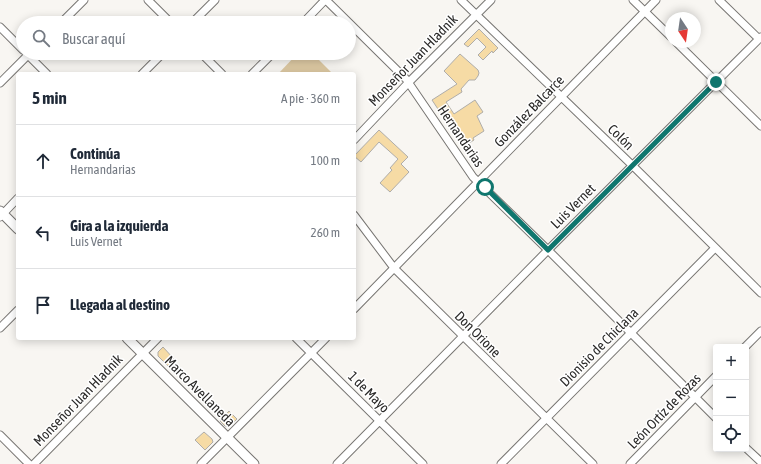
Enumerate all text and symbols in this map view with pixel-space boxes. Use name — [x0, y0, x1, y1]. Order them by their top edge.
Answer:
street label: Monseñor Juan Hladnik — [365, 11, 461, 109]
north arrow — [665, 12, 701, 48]
search box — [16, 16, 356, 60]
icon: search — [30, 27, 52, 49]
text: Buscar aquí — [62, 30, 125, 47]
street label: González Balcarce — [491, 72, 567, 150]
route end — [707, 73, 725, 91]
text: 5 min — [32, 88, 67, 108]
text: A pie · 360 m — [281, 91, 340, 106]
street label: Hernandarias — [435, 102, 487, 170]
street label: Colón — [605, 121, 637, 153]
text: Continúa — [70, 145, 120, 162]
icon: ahead — [32, 150, 54, 172]
text: 100 m — [311, 153, 340, 168]
text: Hernandarias — [70, 162, 136, 177]
route start — [476, 178, 494, 196]
street label: Luis Vernet — [547, 180, 599, 232]
text: Gira a la izquierda — [70, 217, 168, 234]
icon: left — [32, 222, 54, 244]
text: 260 m — [311, 225, 340, 240]
text: Luis Vernet — [70, 234, 122, 249]
icon: arrive — [32, 294, 54, 316]
text: Llegada al destino — [70, 296, 170, 313]
street label: Dionisio de Chiclana — [556, 304, 642, 390]
street label: Don Orione — [452, 308, 504, 360]
map controls — [713, 344, 749, 452]
button: + — [713, 344, 749, 380]
street label: Monseñor Juan Hladnik — [30, 351, 126, 449]
street label: Marco Avellaneda — [162, 353, 238, 429]
street label: 1 de Mayo — [345, 368, 393, 416]
street label: León Ortíz de Rozas — [624, 370, 704, 452]
button: − — [713, 380, 749, 416]
button: locate — [713, 416, 749, 452]

